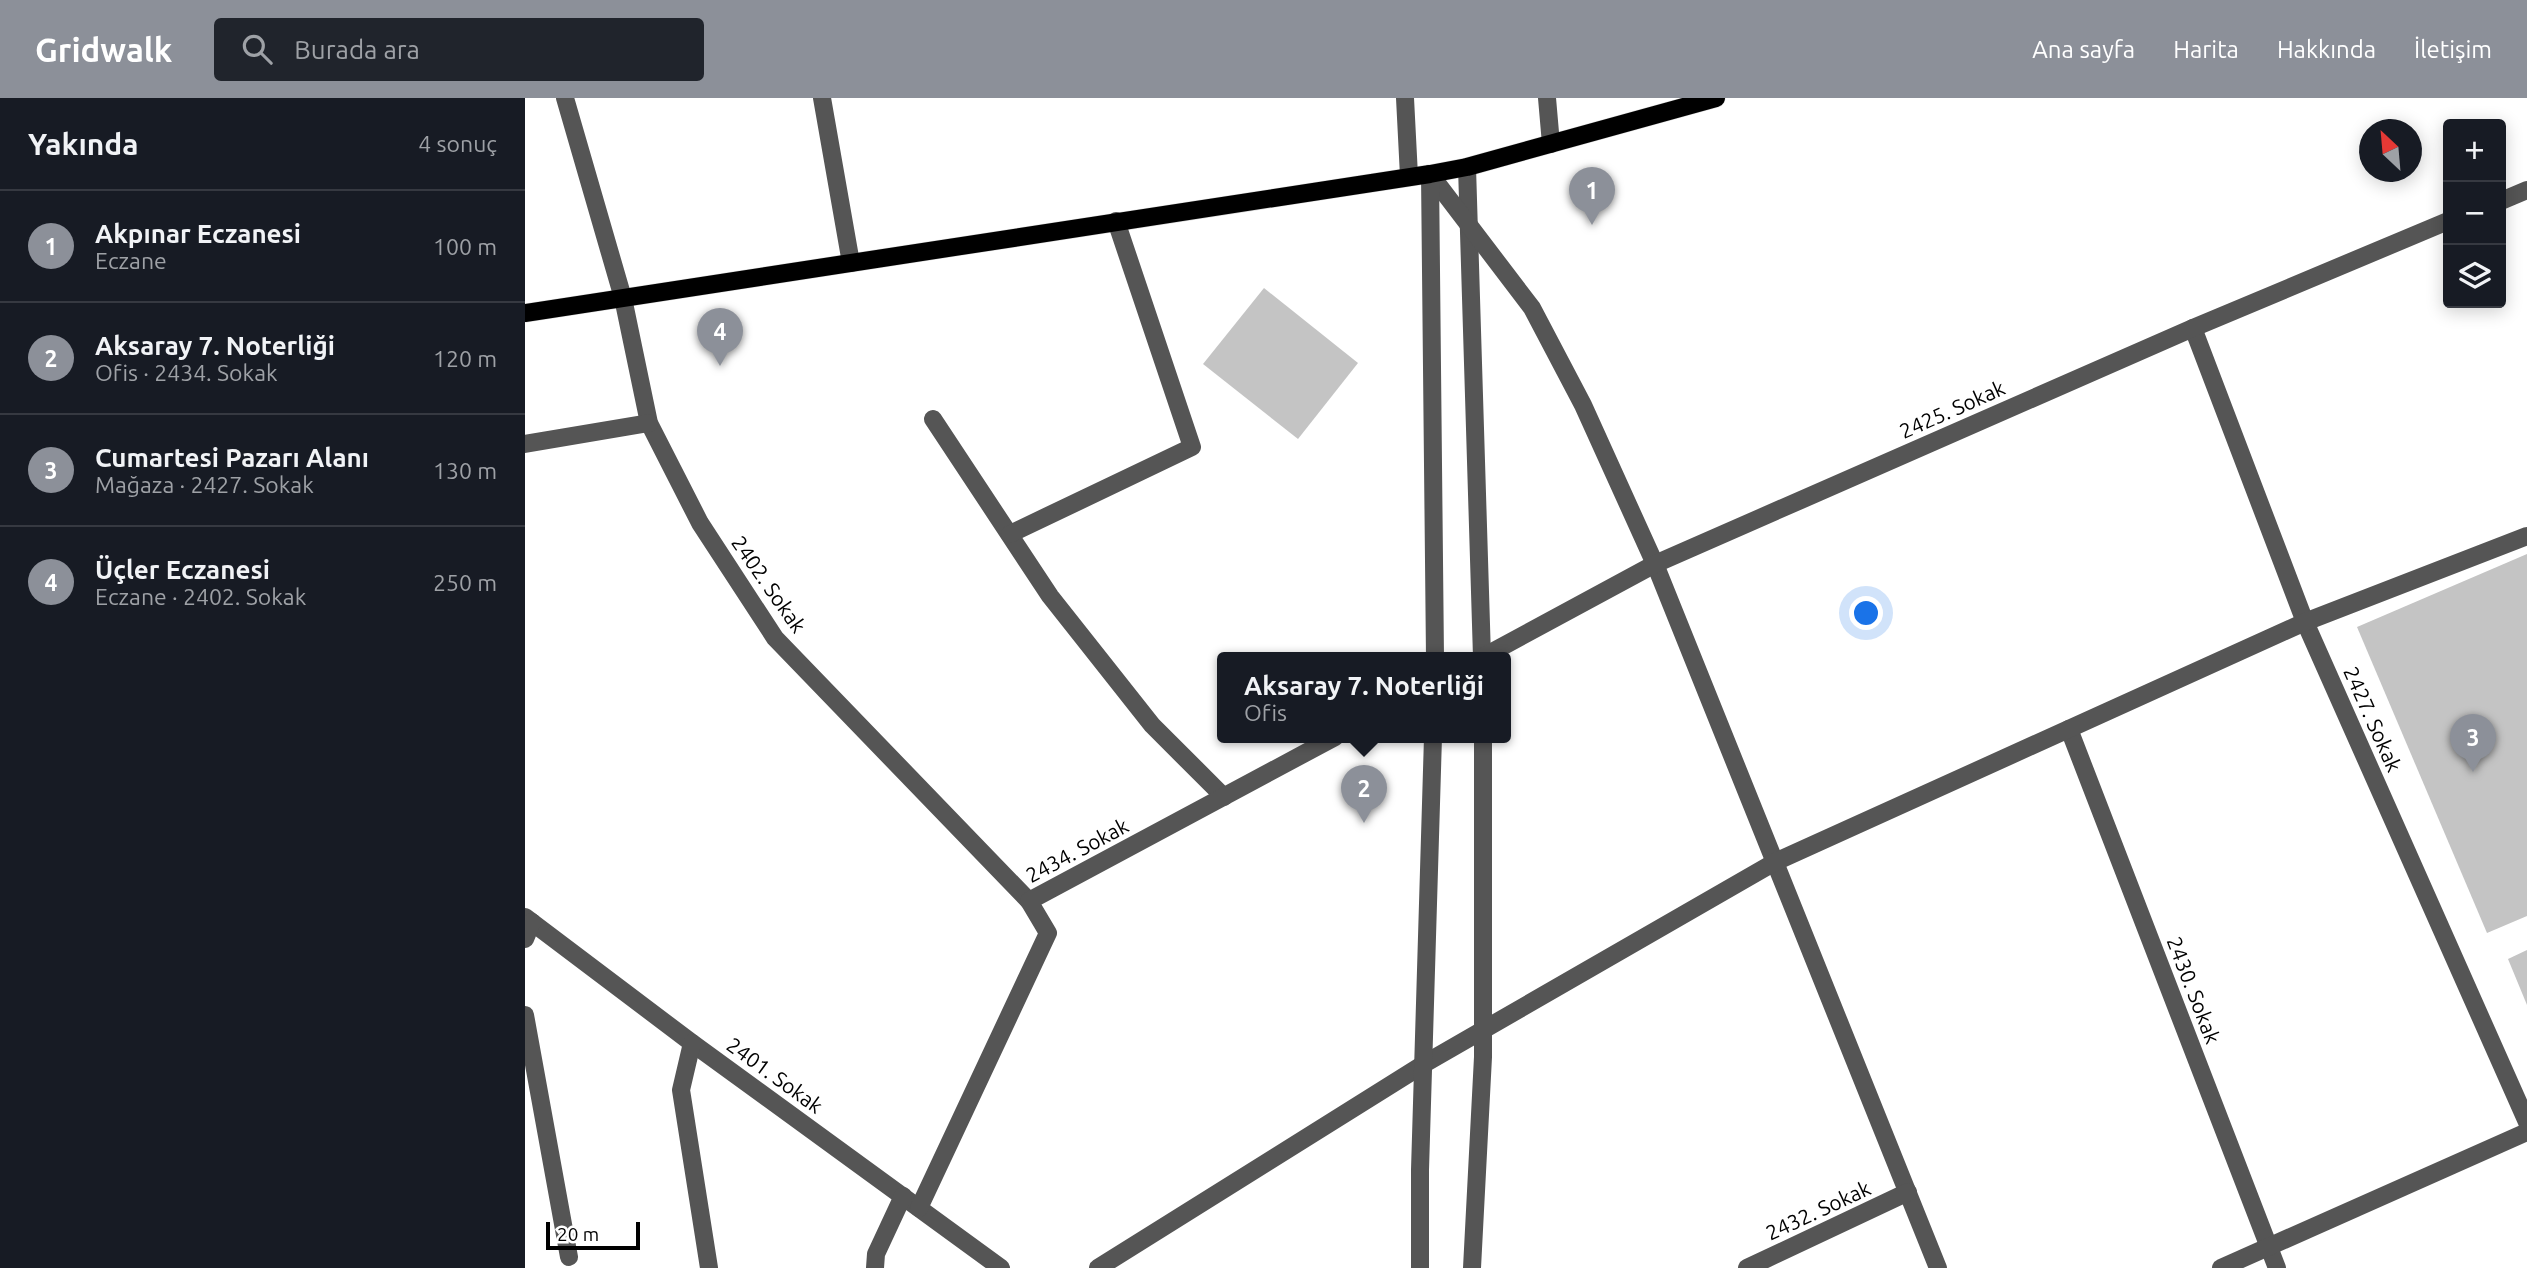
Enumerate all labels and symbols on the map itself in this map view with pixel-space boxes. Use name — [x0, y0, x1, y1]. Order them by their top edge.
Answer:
north arrow — [2359, 119, 2422, 182]
pin: 1 — [1569, 167, 1615, 225]
pin: 4 — [697, 308, 743, 366]
street label: 2425. Sokak — [1896, 375, 2009, 443]
street label: 2402. Sokak — [727, 531, 811, 637]
your location — [1849, 596, 1883, 630]
street label: 2427. Sokak — [2339, 663, 2407, 776]
pin: 3 — [2450, 714, 2496, 772]
pin: 2 — [1341, 765, 1387, 823]
street label: 2434. Sokak — [1022, 813, 1133, 887]
street label: 2430. Sokak — [2163, 933, 2226, 1047]
street label: 2401. Sokak — [722, 1032, 828, 1118]
street label: 2432. Sokak — [1762, 1175, 1874, 1245]
scale bar — [546, 1219, 641, 1251]

